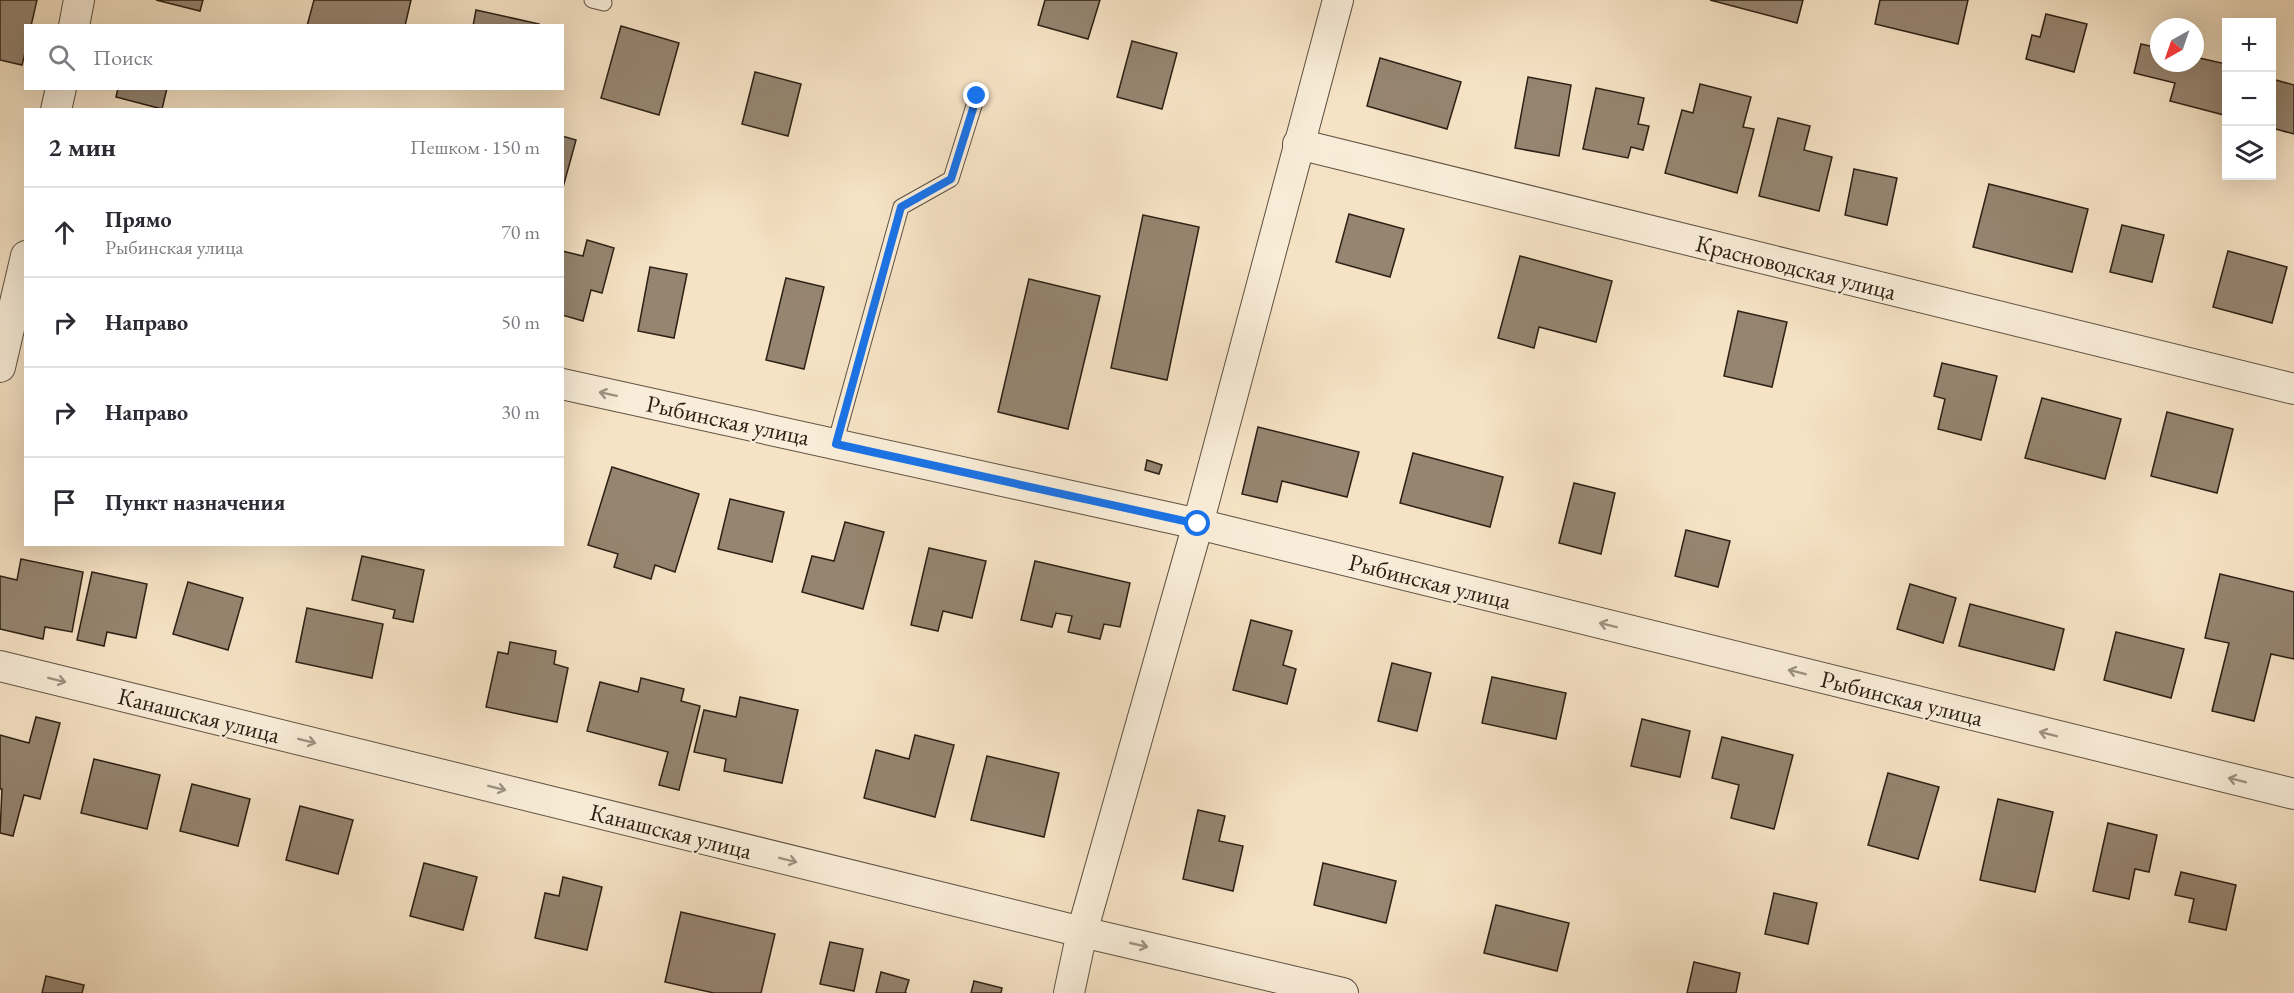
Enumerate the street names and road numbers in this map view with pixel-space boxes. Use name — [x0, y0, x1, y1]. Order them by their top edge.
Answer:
street label: Красноводская улица — [1693, 227, 1900, 307]
street label: Рыбинская улица — [644, 388, 813, 453]
street label: Рыбинская улица — [1346, 546, 1515, 616]
street label: Рыбинская улица — [1818, 663, 1987, 733]
street label: Канашская улица — [115, 680, 284, 750]
street label: Канашская улица — [587, 796, 756, 866]

